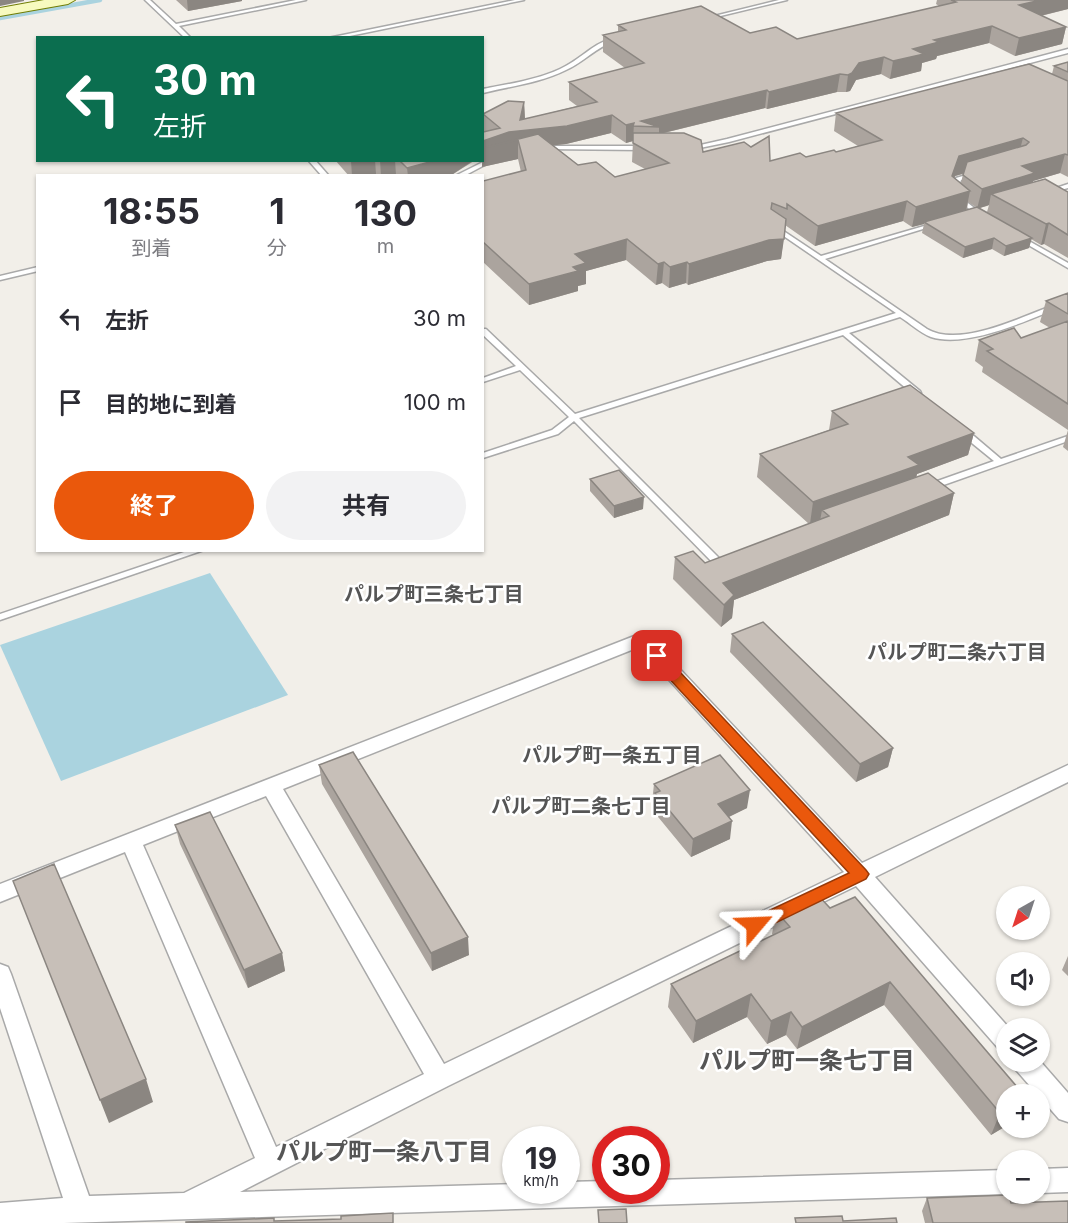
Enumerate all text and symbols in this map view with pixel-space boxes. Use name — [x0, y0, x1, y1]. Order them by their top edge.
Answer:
text: 30 m — [153, 54, 257, 105]
icon: left — [54, 60, 132, 138]
text: 左折 — [153, 110, 207, 143]
text: 18:55 — [103, 189, 200, 233]
text: 1 — [269, 189, 285, 233]
text: 130 — [354, 191, 417, 235]
text: m — [377, 234, 394, 258]
text: 到着 — [131, 236, 171, 260]
text: 分 — [267, 236, 287, 260]
icon: left — [54, 302, 87, 335]
text: 30 m — [413, 305, 466, 331]
text: 左折 — [105, 307, 149, 333]
icon: arrive — [54, 386, 87, 419]
text: 100 m — [404, 389, 466, 415]
text: 目的地に到着 — [105, 391, 237, 417]
button: 終了 — [54, 471, 254, 540]
button: 共有 — [266, 471, 466, 540]
district label: パルプ町三条七丁目 — [344, 582, 524, 606]
pin — [631, 630, 682, 681]
icon: arrive — [640, 639, 673, 672]
district label: パルプ町二条六丁目 — [867, 640, 1047, 664]
district label: パルプ町一条五丁目 — [522, 743, 702, 767]
district label: パルプ町二条七丁目 — [491, 794, 671, 818]
north arrow — [996, 886, 1050, 940]
map controls — [996, 886, 1050, 1204]
position arrow — [723, 893, 787, 957]
button: sound — [996, 952, 1050, 1006]
button: layers — [996, 1018, 1050, 1072]
district label: パルプ町一条七丁目 — [699, 1046, 915, 1075]
button: + — [996, 1084, 1050, 1138]
speed limit sign: 30 — [592, 1126, 670, 1204]
district label: パルプ町一条八丁目 — [276, 1137, 492, 1166]
text: 19 — [525, 1140, 557, 1176]
button: − — [996, 1150, 1050, 1204]
text: km/h — [523, 1171, 559, 1190]

